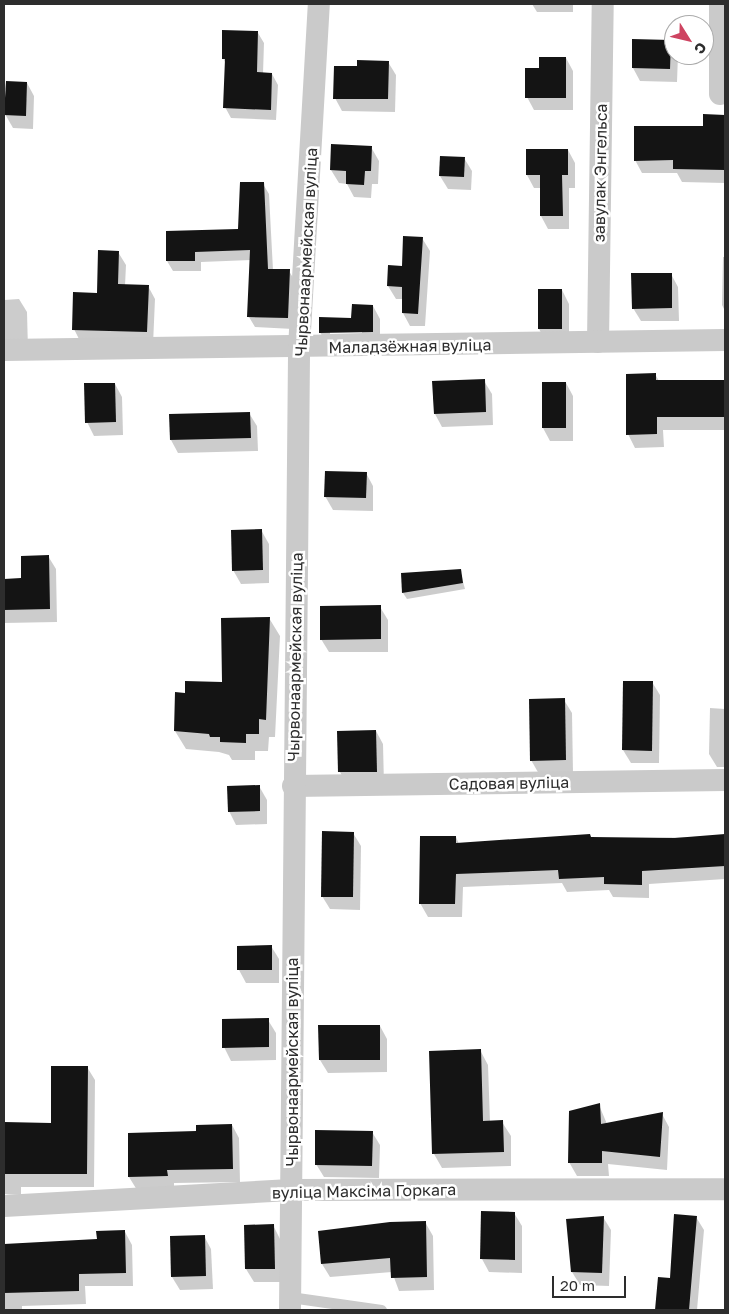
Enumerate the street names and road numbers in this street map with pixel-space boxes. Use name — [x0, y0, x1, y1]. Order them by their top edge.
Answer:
street label: завулак Энгельса — [589, 103, 611, 243]
street label: Чырвонаармейская вуліца — [291, 147, 321, 357]
street label: Маладзёжная вуліца — [328, 335, 492, 357]
street label: Чырвонаармейская вуліца — [284, 552, 306, 762]
street label: Садовая вуліца — [449, 772, 569, 794]
street label: Чырвонаармейская вуліца — [282, 957, 302, 1167]
street label: вуліца Максіма Горкага — [272, 1180, 456, 1202]

